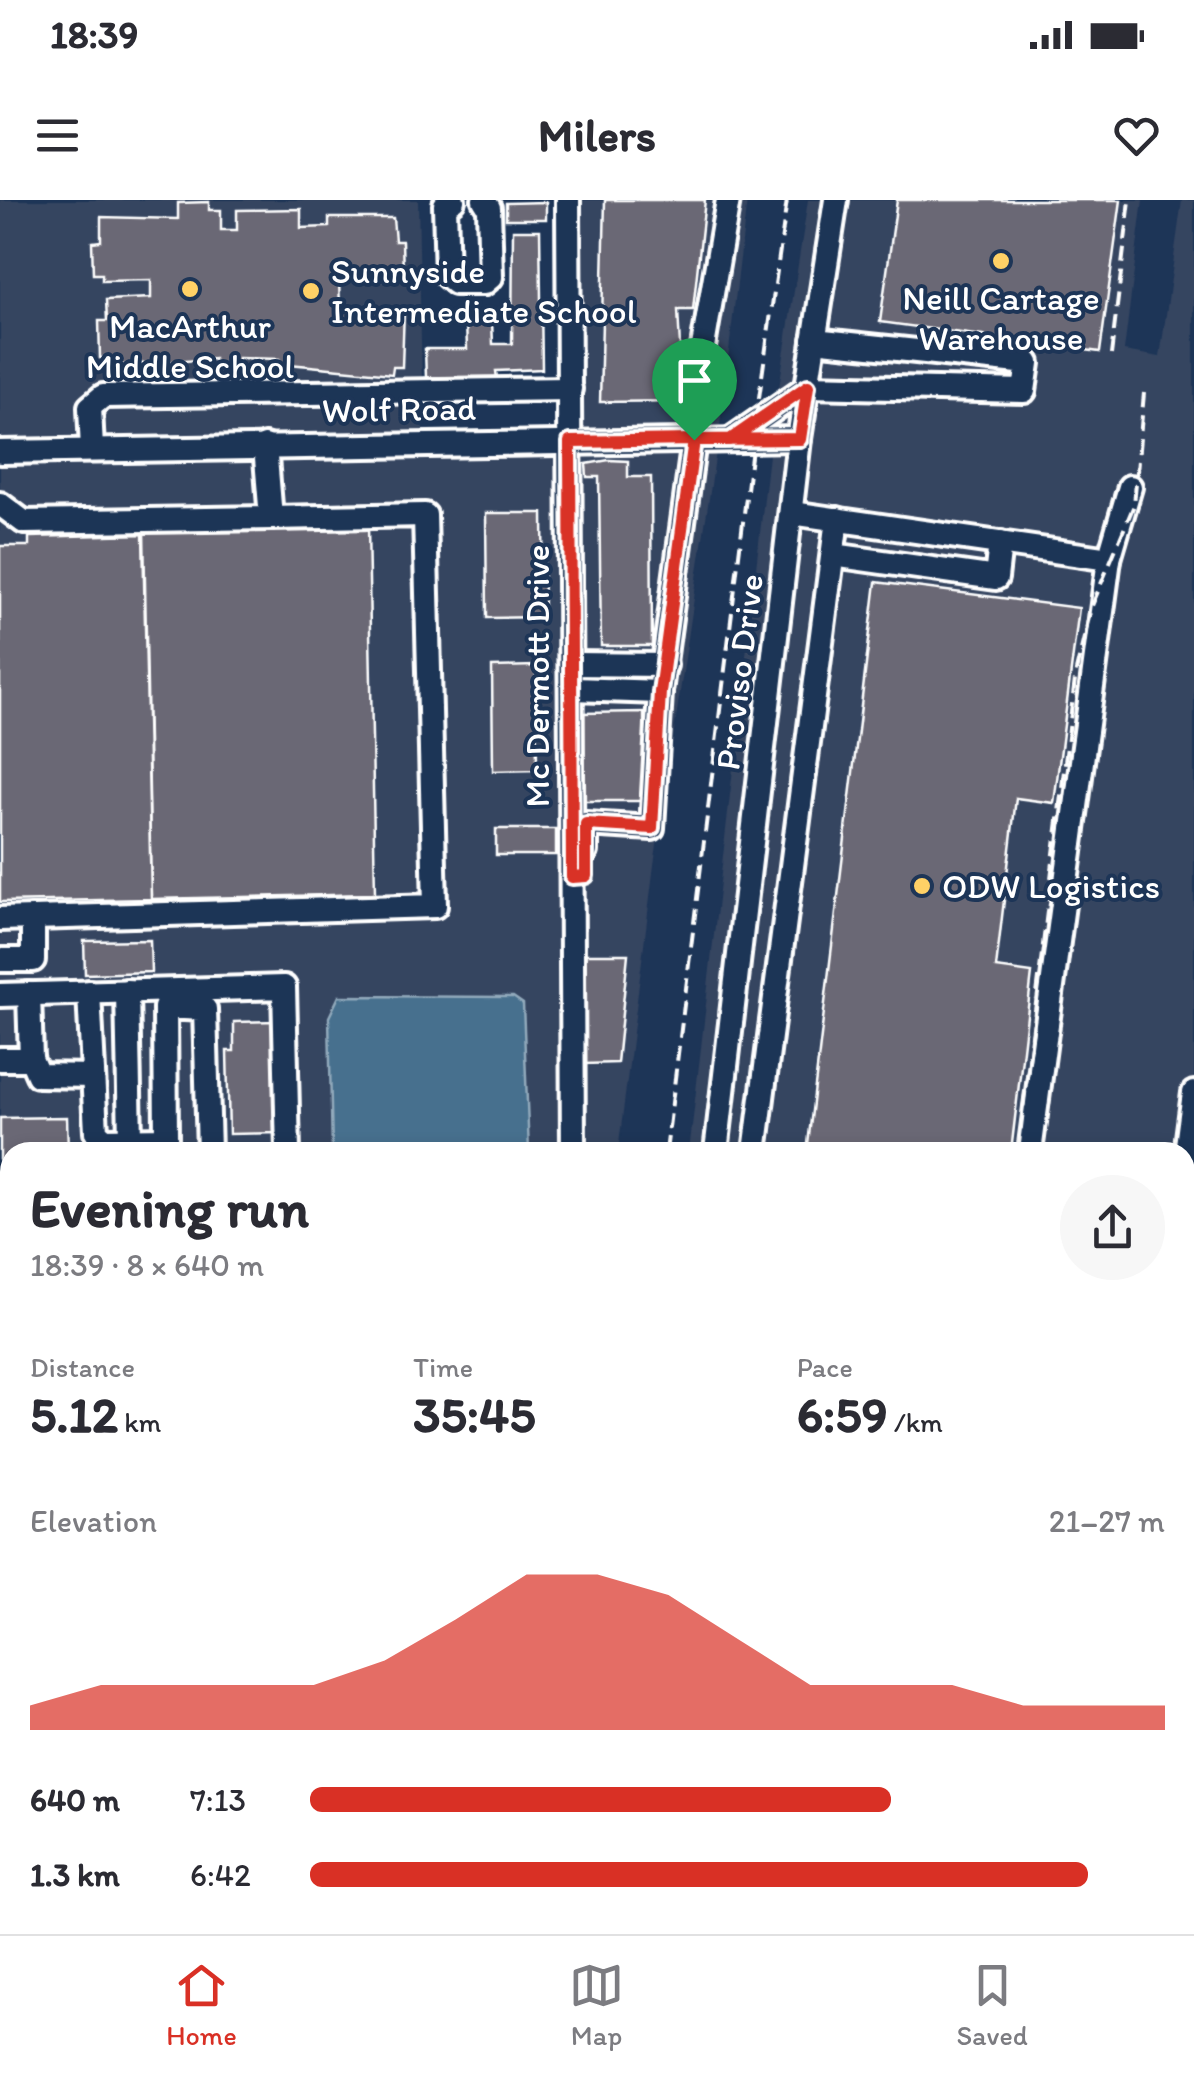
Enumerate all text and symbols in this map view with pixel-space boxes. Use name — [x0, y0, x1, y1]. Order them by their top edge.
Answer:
text: 18:39 — [50, 12, 138, 58]
icon: menu — [30, 108, 85, 163]
text: Milers — [538, 108, 656, 162]
icon: heart — [1109, 108, 1164, 163]
place label: Sunnyside Intermediate School — [331, 250, 637, 332]
marker: Neill Cartage Warehouse — [990, 250, 1012, 272]
place label: Neill Cartage Warehouse — [902, 277, 1100, 359]
marker: MacArthur Middle School — [179, 278, 201, 300]
marker: Sunnyside Intermediate School — [300, 280, 322, 302]
place label: MacArthur Middle School — [86, 305, 294, 387]
pin — [652, 338, 737, 441]
icon: arrive — [667, 353, 722, 408]
street label: Wolf Road — [321, 387, 477, 431]
street label: Mc Dermott Drive — [516, 545, 558, 807]
street label: Proviso Drive — [706, 572, 772, 772]
place label: ODW Logistics — [942, 865, 1160, 907]
marker: ODW Logistics — [911, 875, 933, 897]
text: Evening run — [30, 1175, 309, 1241]
button: share — [1060, 1175, 1165, 1280]
text: 18:39 · 8 × 640 m — [30, 1246, 264, 1284]
text: Distance — [30, 1350, 135, 1384]
text: Time — [413, 1350, 473, 1384]
text: Pace — [797, 1350, 853, 1384]
text: 5.12 — [30, 1384, 118, 1445]
text: 35:45 — [413, 1384, 535, 1445]
text: 6:59 — [797, 1384, 888, 1445]
text: km — [118, 1405, 161, 1439]
text: /km — [888, 1405, 943, 1439]
text: Elevation — [30, 1502, 157, 1540]
text: 21–27 m — [1049, 1502, 1165, 1540]
text: 640 m — [30, 1781, 120, 1819]
text: 7:13 — [190, 1781, 246, 1819]
text: 1.3 km — [30, 1856, 120, 1894]
text: 6:42 — [190, 1856, 251, 1894]
tab: Home — [166, 1958, 237, 2052]
tab: Map — [569, 1958, 624, 2052]
tab: Saved — [956, 1958, 1028, 2052]

